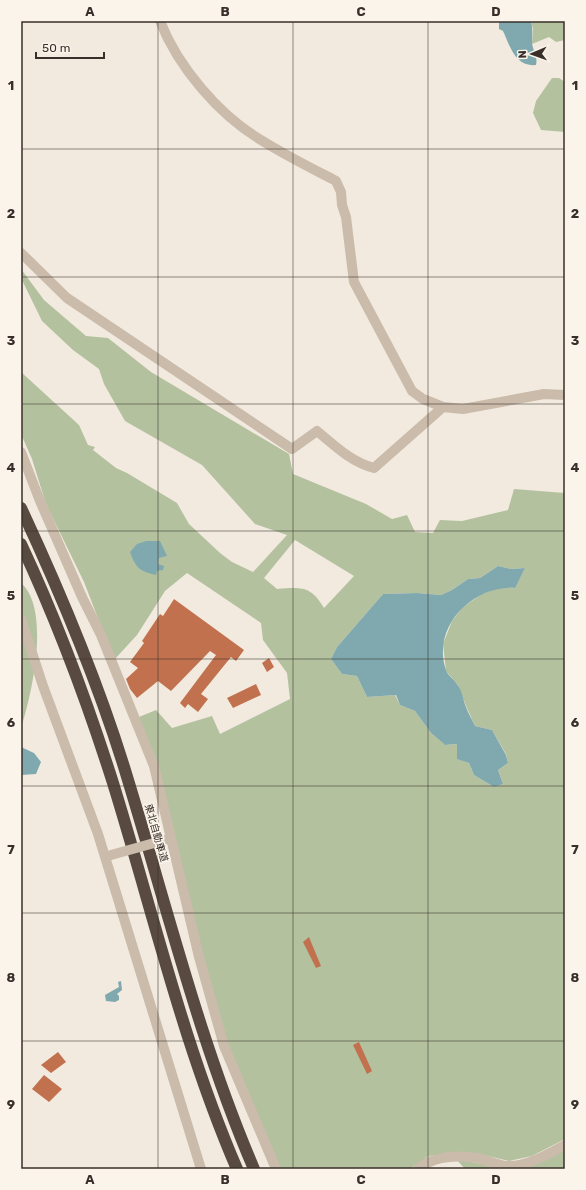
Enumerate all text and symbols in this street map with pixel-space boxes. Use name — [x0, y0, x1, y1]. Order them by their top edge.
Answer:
text: A — [85, 4, 95, 19]
text: B — [220, 4, 230, 19]
text: C — [356, 4, 366, 19]
text: D — [491, 4, 501, 19]
scale bar — [36, 34, 104, 60]
north arrow — [512, 34, 552, 74]
text: 50 m — [42, 41, 70, 55]
text: N — [516, 50, 529, 59]
text: 1 — [8, 78, 14, 93]
text: 1 — [572, 78, 578, 93]
text: 2 — [7, 206, 15, 221]
text: 2 — [571, 206, 579, 221]
text: 3 — [7, 333, 16, 348]
text: 3 — [571, 333, 580, 348]
text: 4 — [7, 460, 16, 475]
text: 4 — [571, 460, 580, 475]
text: 5 — [7, 588, 15, 603]
text: 5 — [571, 588, 579, 603]
text: 6 — [7, 715, 16, 730]
text: 6 — [571, 715, 580, 730]
street label: 東北自動車道 — [142, 803, 170, 863]
text: 7 — [7, 842, 15, 857]
text: 7 — [571, 842, 579, 857]
text: 8 — [7, 970, 16, 985]
text: 8 — [571, 970, 580, 985]
text: 9 — [7, 1097, 15, 1112]
text: 9 — [571, 1097, 579, 1112]
text: A — [85, 1172, 95, 1187]
text: B — [220, 1172, 230, 1187]
text: C — [356, 1172, 366, 1187]
text: D — [491, 1172, 501, 1187]

